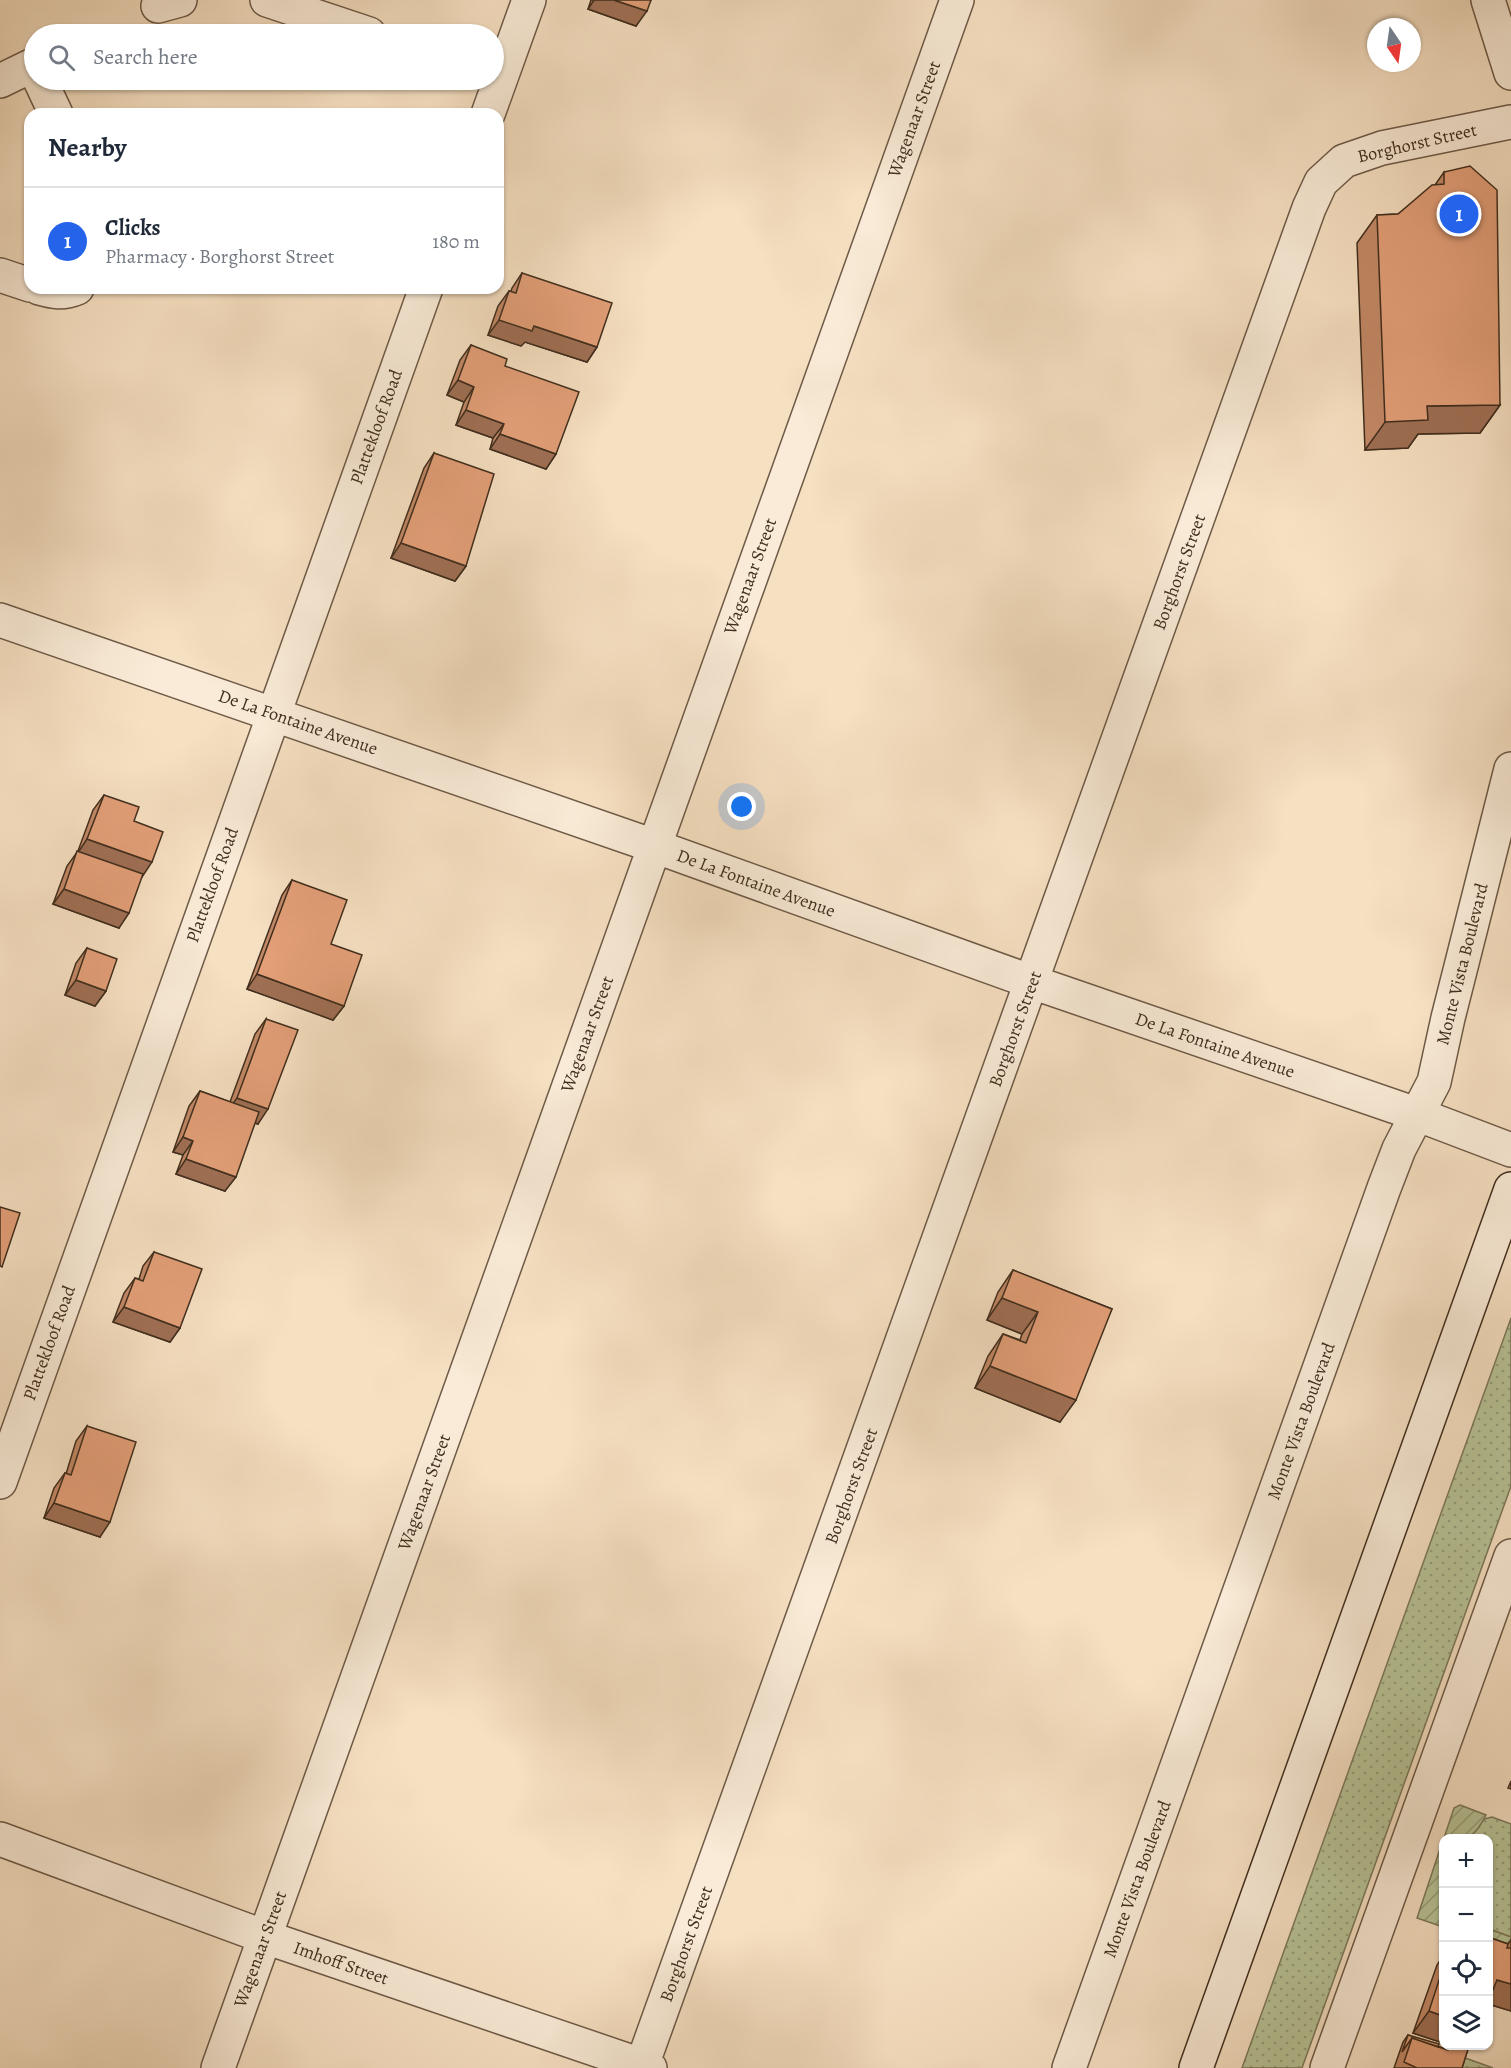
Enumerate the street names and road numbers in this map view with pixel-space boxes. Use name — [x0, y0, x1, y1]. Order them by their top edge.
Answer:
street label: Wagenaar Street — [881, 57, 946, 181]
street label: Borghorst Street — [1355, 118, 1479, 168]
street label: Plattekloof Road — [344, 366, 408, 488]
street label: Borghorst Street — [1147, 511, 1211, 633]
street label: Wagenaar Street — [717, 514, 782, 638]
street label: De La Fontaine Avenue — [215, 683, 381, 761]
street label: Plattekloof Road — [180, 824, 244, 946]
street label: De La Fontaine Avenue — [673, 843, 839, 923]
street label: Monte Vista Boulevard — [1430, 880, 1494, 1047]
street label: Borghorst Street — [983, 968, 1047, 1090]
street label: Wagenaar Street — [554, 972, 619, 1096]
street label: De La Fontaine Avenue — [1132, 1006, 1298, 1084]
street label: Plattekloof Road — [17, 1282, 81, 1404]
street label: Monte Vista Boulevard — [1261, 1339, 1341, 1503]
street label: Borghorst Street — [819, 1425, 883, 1547]
street label: Wagenaar Street — [391, 1430, 456, 1554]
street label: Monte Vista Boulevard — [1097, 1797, 1177, 1961]
street label: Borghorst Street — [654, 1883, 718, 2005]
street label: Wagenaar Street — [227, 1887, 292, 2011]
street label: Imhoff Street — [290, 1936, 392, 1990]

